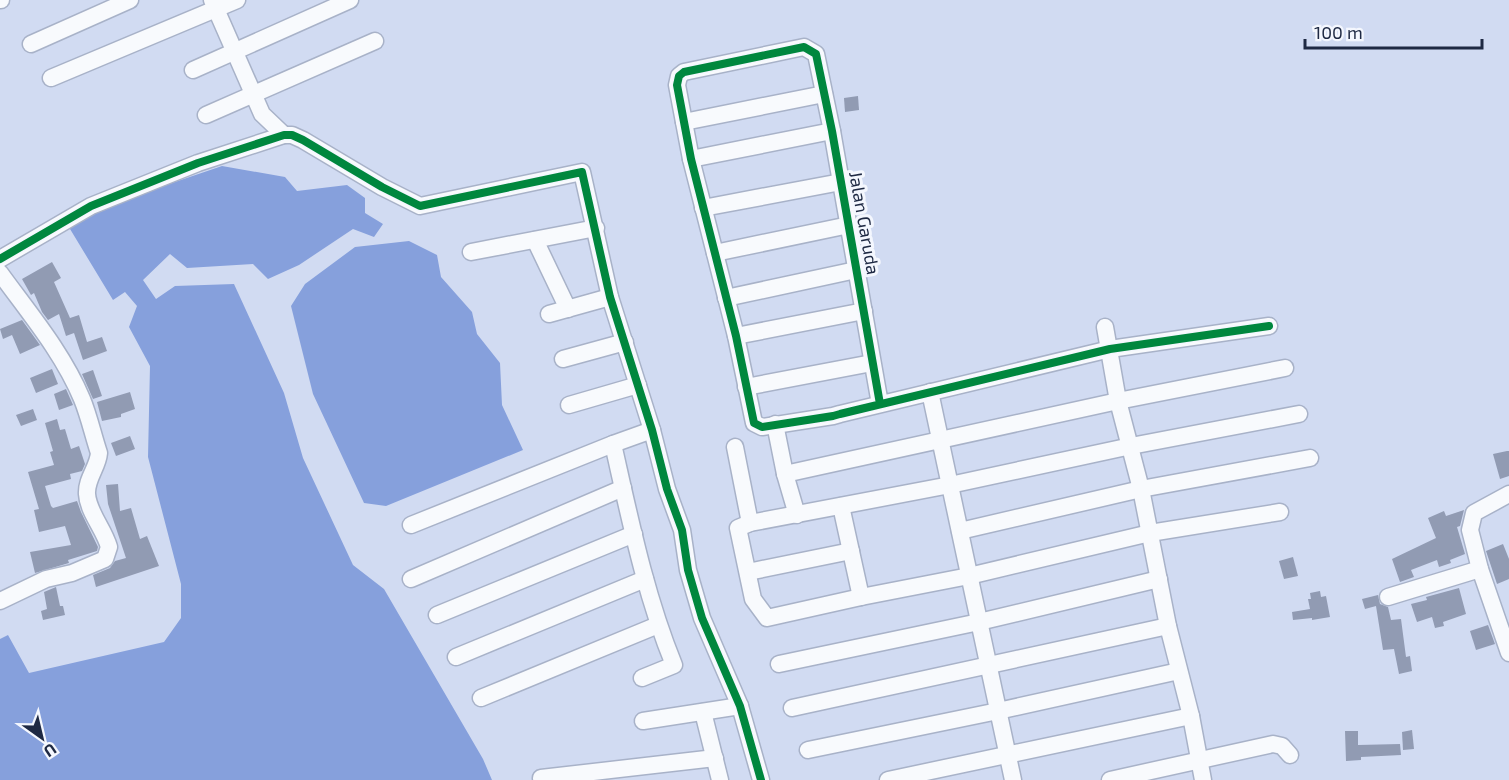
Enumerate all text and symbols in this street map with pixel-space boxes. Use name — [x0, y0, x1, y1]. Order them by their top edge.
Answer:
scale bar — [1305, 12, 1482, 50]
text: 100 m — [1314, 21, 1363, 43]
street label: Jalan Garuda — [845, 169, 885, 276]
north arrow — [12, 708, 72, 768]
text: U — [41, 740, 61, 762]

